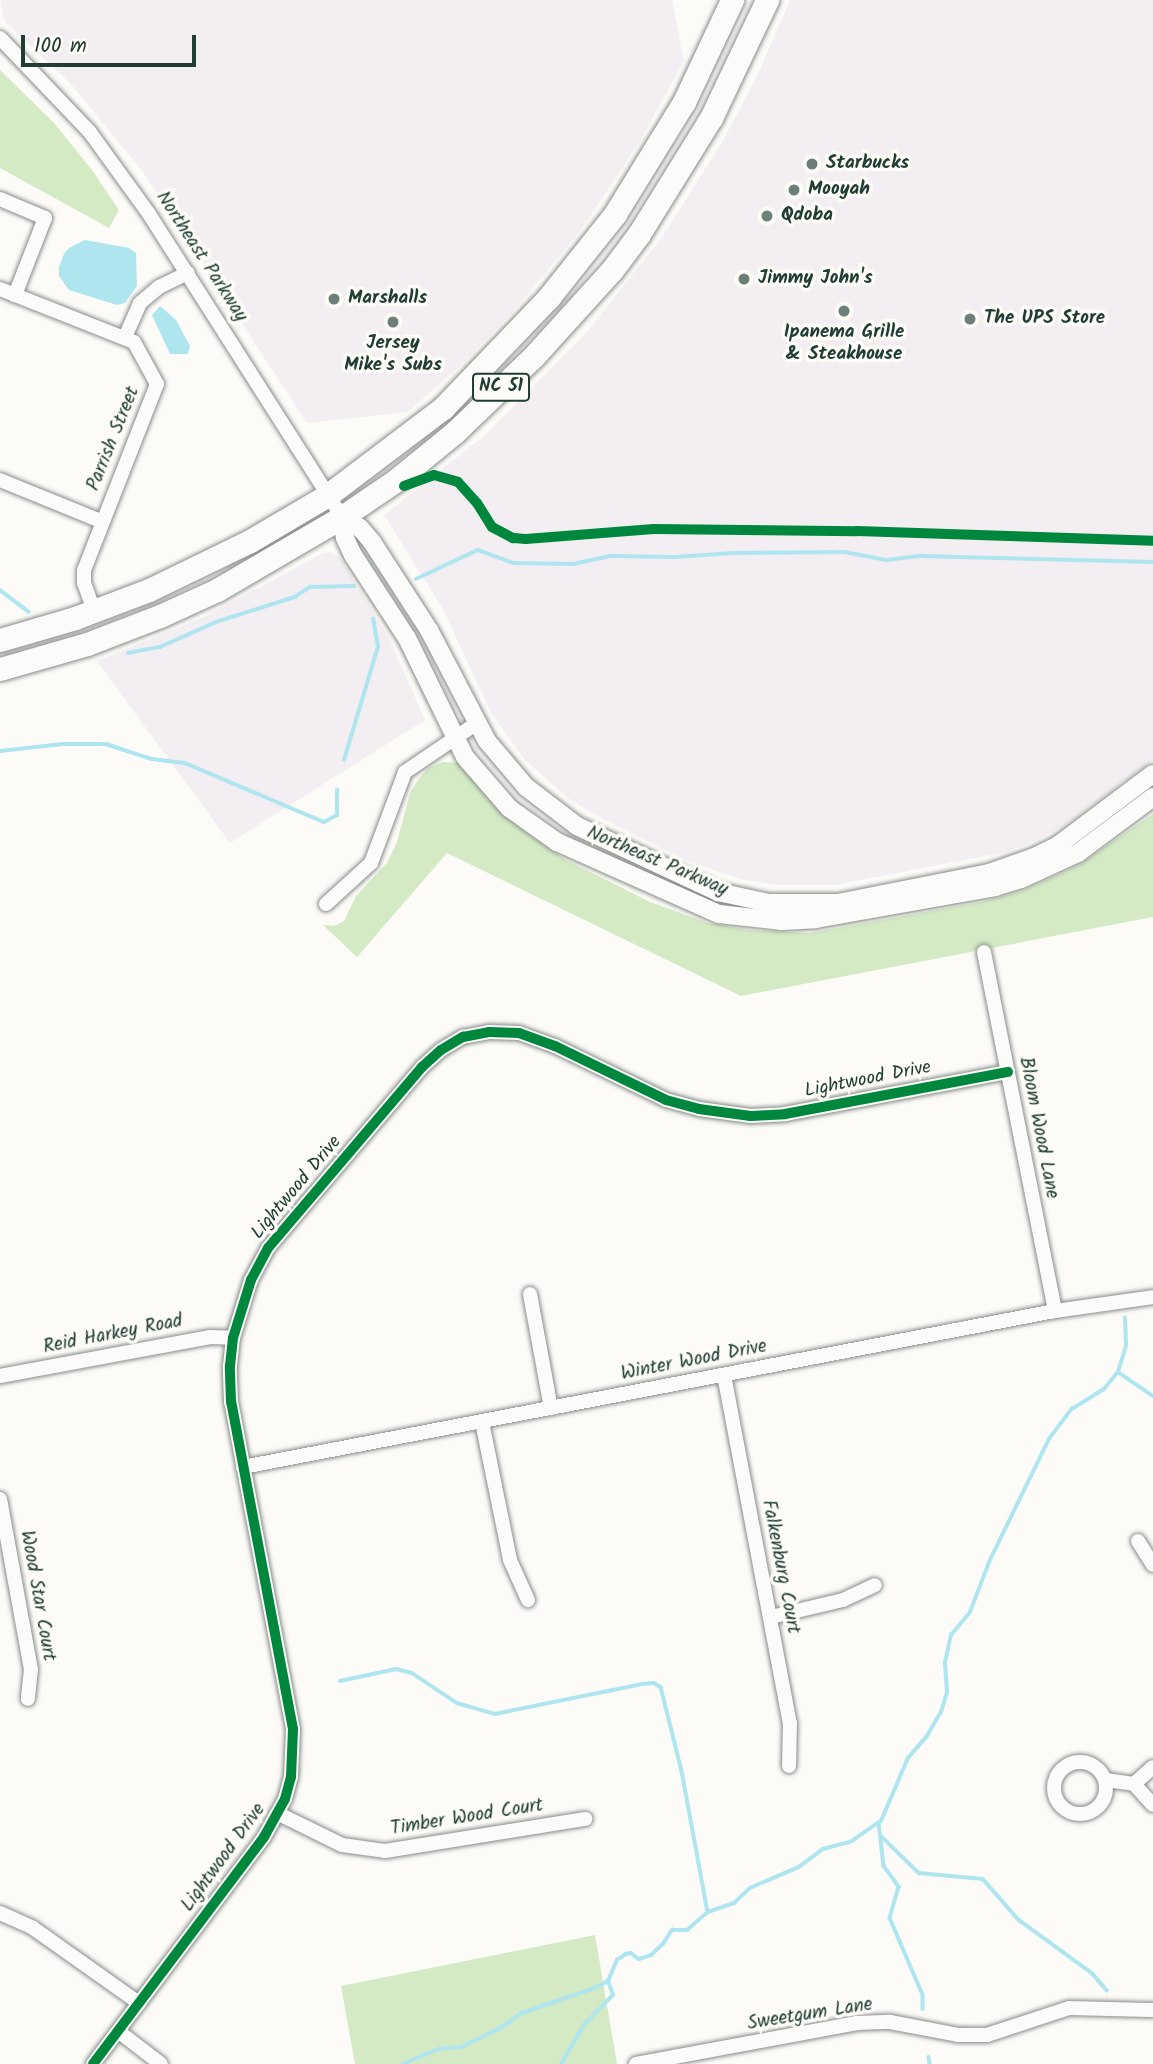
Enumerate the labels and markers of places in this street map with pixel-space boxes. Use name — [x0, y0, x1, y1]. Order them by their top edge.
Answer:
place label: Starbucks — [826, 153, 909, 175]
marker: Starbucks — [804, 156, 820, 172]
place label: Mooyah — [808, 179, 870, 201]
marker: Mooyah — [786, 182, 802, 198]
place label: Qdoba — [781, 205, 833, 227]
marker: Qdoba — [759, 208, 775, 224]
place label: Jimmy John's — [758, 268, 873, 290]
marker: Jimmy John's — [736, 271, 752, 287]
place label: Marshalls — [348, 288, 427, 310]
marker: Marshalls — [326, 291, 342, 307]
marker: Ipanema Grille & Steakhouse — [836, 303, 852, 319]
place label: The UPS Store — [984, 308, 1105, 330]
marker: The UPS Store — [962, 311, 978, 327]
marker: Jersey Mike's Subs — [385, 314, 401, 330]
place label: Ipanema Grille & Steakhouse — [784, 322, 904, 366]
place label: Jersey Mike's Subs — [344, 333, 442, 377]

